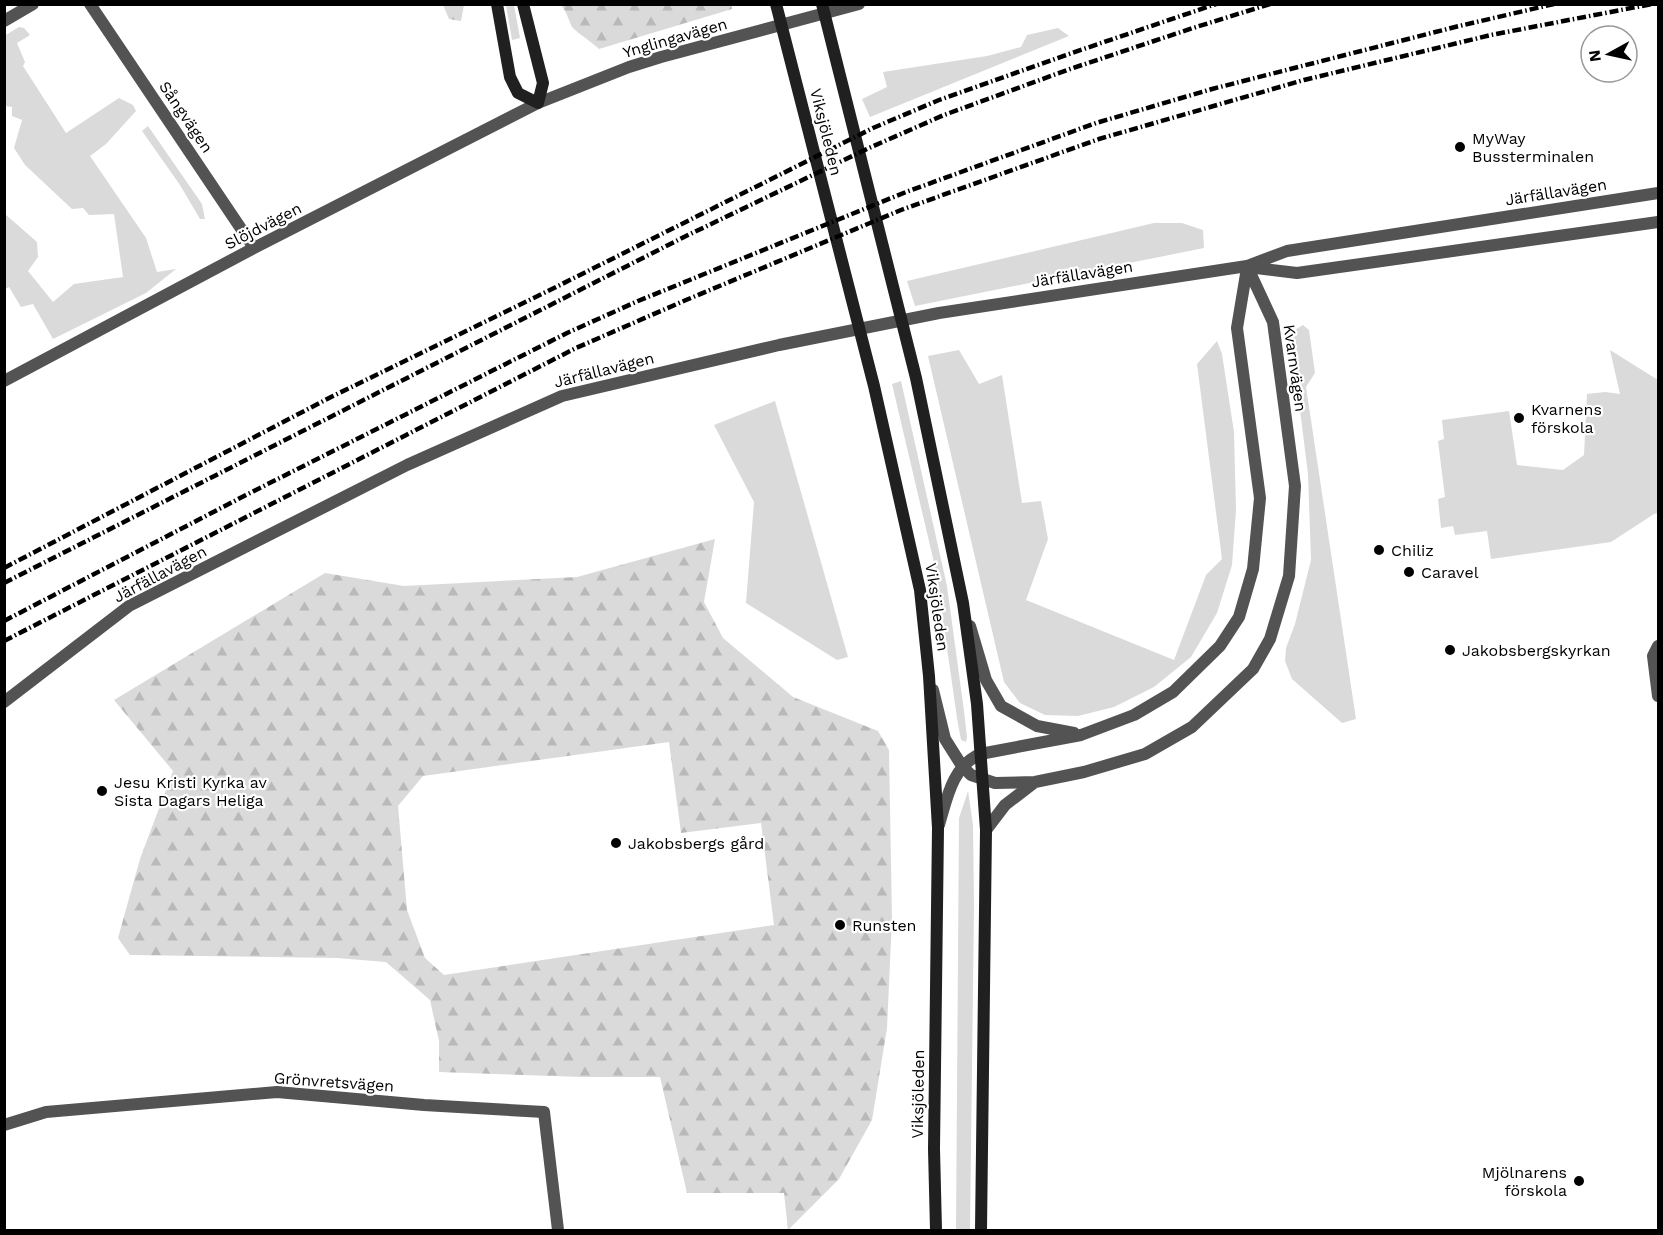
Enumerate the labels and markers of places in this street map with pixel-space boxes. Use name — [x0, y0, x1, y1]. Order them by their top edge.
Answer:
place label: MyWay Bussterminalen — [1472, 129, 1594, 166]
marker: MyWay Bussterminalen — [1453, 140, 1467, 154]
place label: Kvarnens förskola — [1531, 400, 1602, 437]
marker: Kvarnens förskola — [1512, 411, 1526, 425]
place label: Chiliz — [1391, 541, 1434, 560]
marker: Chiliz — [1372, 543, 1386, 557]
place label: Caravel — [1421, 563, 1479, 582]
marker: Caravel — [1402, 565, 1416, 579]
place label: Jakobsbergskyrkan — [1462, 641, 1611, 660]
marker: Jakobsbergskyrkan — [1443, 643, 1457, 657]
place label: Jesu Kristi Kyrka av Sista Dagars Heliga — [114, 773, 267, 810]
marker: Jesu Kristi Kyrka av Sista Dagars Heliga — [95, 784, 109, 798]
place label: Jakobsbergs gård — [628, 834, 764, 853]
marker: Jakobsbergs gård — [609, 836, 623, 850]
place label: Runsten — [852, 916, 917, 935]
marker: Runsten — [833, 918, 847, 932]
place label: Mjölnarens förskola — [1482, 1163, 1567, 1200]
marker: Mjölnarens förskola — [1572, 1174, 1586, 1188]

